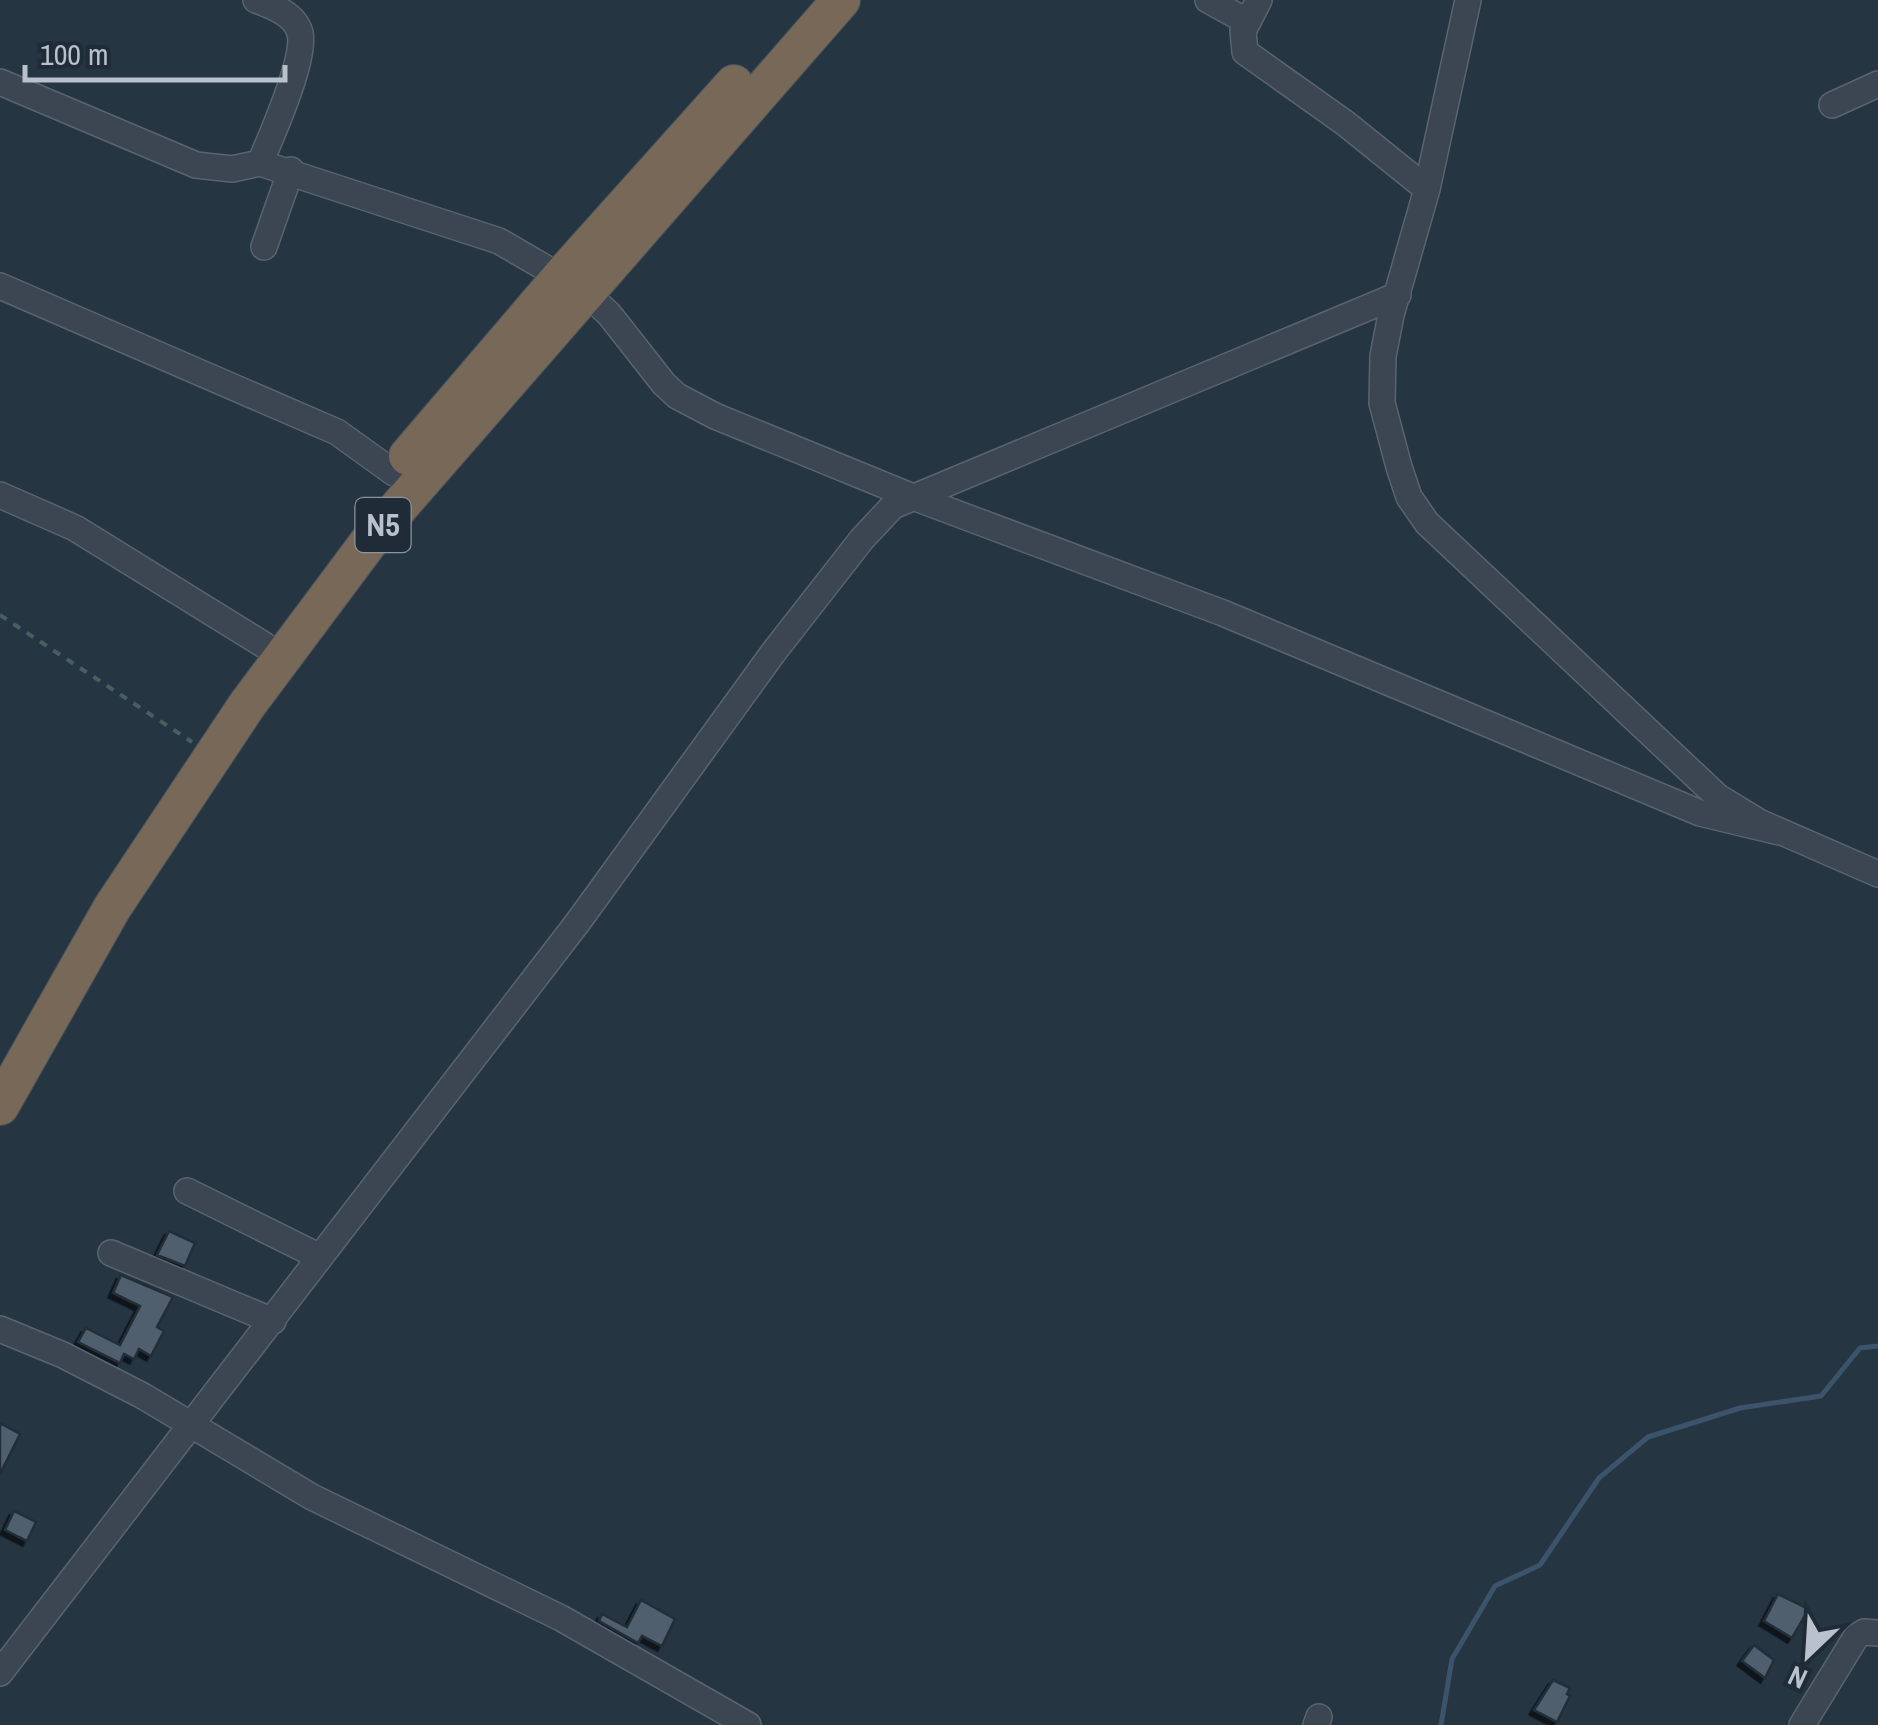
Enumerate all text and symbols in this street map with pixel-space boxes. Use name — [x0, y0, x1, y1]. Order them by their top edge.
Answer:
scale bar — [25, 20, 285, 82]
text: 100 m — [40, 34, 108, 74]
road number: N5 — [356, 498, 410, 552]
north arrow — [1758, 1605, 1858, 1705]
text: N — [1782, 1657, 1813, 1698]

